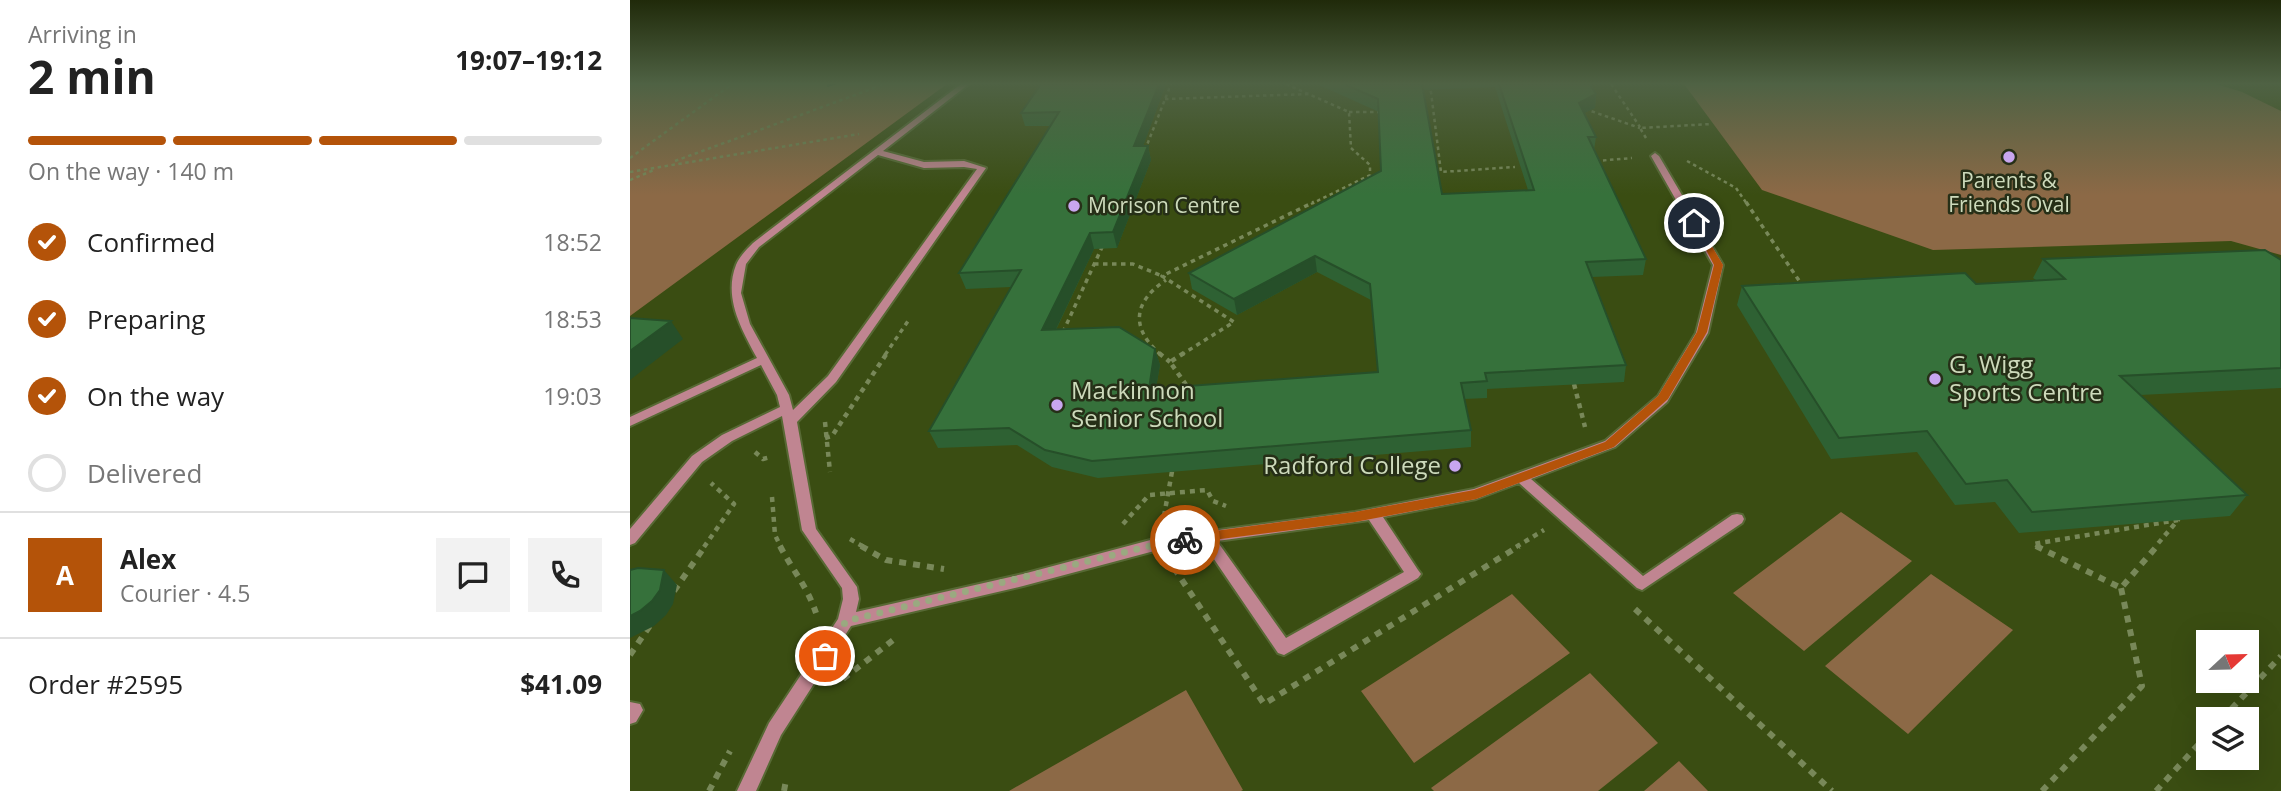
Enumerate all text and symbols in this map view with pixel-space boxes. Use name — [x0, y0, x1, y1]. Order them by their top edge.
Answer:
text: Arriving in — [28, 18, 137, 50]
text: 19:07–19:12 — [455, 42, 602, 78]
text: 2 min — [28, 45, 156, 107]
marker: Parents & Friends Oval — [2001, 149, 2017, 165]
text: On the way · 140 m — [28, 155, 234, 187]
place label: Parents & Friends Oval — [1948, 166, 2070, 218]
place label: Morison Centre — [1088, 191, 1240, 219]
pin — [1664, 193, 1724, 253]
marker: Morison Centre — [1066, 198, 1082, 214]
icon: home — [1675, 204, 1713, 242]
icon: check — [28, 223, 66, 261]
text: Confirmed — [87, 224, 215, 260]
text: 18:52 — [543, 226, 602, 258]
icon: check — [28, 300, 66, 338]
text: Preparing — [87, 301, 205, 337]
text: 18:53 — [543, 303, 602, 335]
place label: G. Wigg Sports Centre — [1949, 347, 2102, 408]
marker: G. Wigg Sports Centre — [1927, 371, 1943, 387]
place label: Mackinnon Senior School — [1071, 373, 1223, 434]
icon: check — [28, 377, 66, 415]
text: On the way — [87, 378, 224, 414]
text: 19:03 — [543, 380, 602, 412]
marker: Mackinnon Senior School — [1049, 397, 1065, 413]
place label: Radford College — [1263, 448, 1441, 481]
text: Delivered — [87, 455, 202, 491]
marker: Radford College — [1447, 458, 1463, 474]
courier — [1150, 505, 1220, 575]
icon: bike — [1166, 521, 1204, 559]
button: chat — [436, 538, 510, 612]
button: phone — [528, 538, 602, 612]
text: Alex — [120, 541, 176, 577]
text: A — [56, 557, 74, 593]
text: Courier · 4.5 — [120, 577, 250, 609]
pin — [795, 626, 855, 686]
north arrow — [2196, 630, 2259, 693]
map controls — [2196, 630, 2259, 770]
icon: bag — [806, 637, 844, 675]
text: Order #2595 — [28, 666, 183, 702]
text: $41.09 — [520, 666, 602, 702]
button: layers — [2196, 707, 2259, 770]

